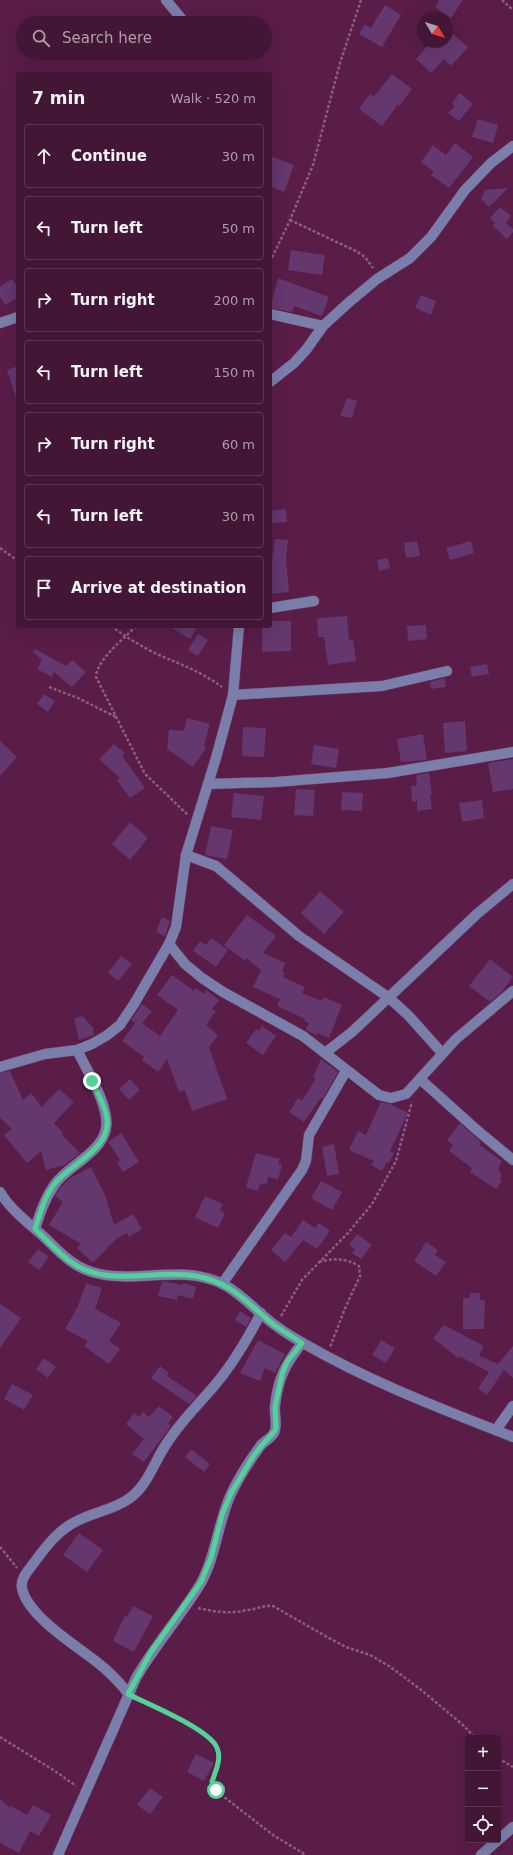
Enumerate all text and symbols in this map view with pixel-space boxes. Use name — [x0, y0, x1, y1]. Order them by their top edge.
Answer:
north arrow — [417, 12, 453, 48]
search box — [16, 16, 272, 60]
icon: search — [30, 27, 52, 49]
text: Search here — [62, 29, 152, 47]
text: 7 min — [32, 88, 85, 108]
text: Walk · 520 m — [171, 91, 256, 106]
icon: ahead — [33, 145, 55, 167]
text: Continue — [71, 147, 147, 165]
text: 30 m — [222, 149, 255, 164]
icon: left — [33, 217, 55, 239]
text: Turn left — [71, 219, 143, 237]
text: 50 m — [222, 221, 255, 236]
icon: right — [33, 289, 55, 311]
text: Turn right — [71, 291, 155, 309]
text: 200 m — [213, 293, 255, 308]
icon: left — [33, 361, 55, 383]
text: Turn left — [71, 363, 143, 381]
text: 150 m — [213, 365, 255, 380]
icon: right — [33, 433, 55, 455]
text: Turn right — [71, 435, 155, 453]
text: 60 m — [222, 437, 255, 452]
icon: left — [33, 505, 55, 527]
text: Turn left — [71, 507, 143, 525]
text: 30 m — [222, 509, 255, 524]
icon: arrive — [33, 577, 55, 599]
text: Arrive at destination — [71, 579, 246, 597]
route end — [83, 1072, 101, 1090]
map controls — [465, 1735, 501, 1843]
button: + — [465, 1735, 501, 1771]
button: − — [465, 1771, 501, 1807]
route start — [207, 1781, 225, 1799]
button: locate — [465, 1807, 501, 1843]

